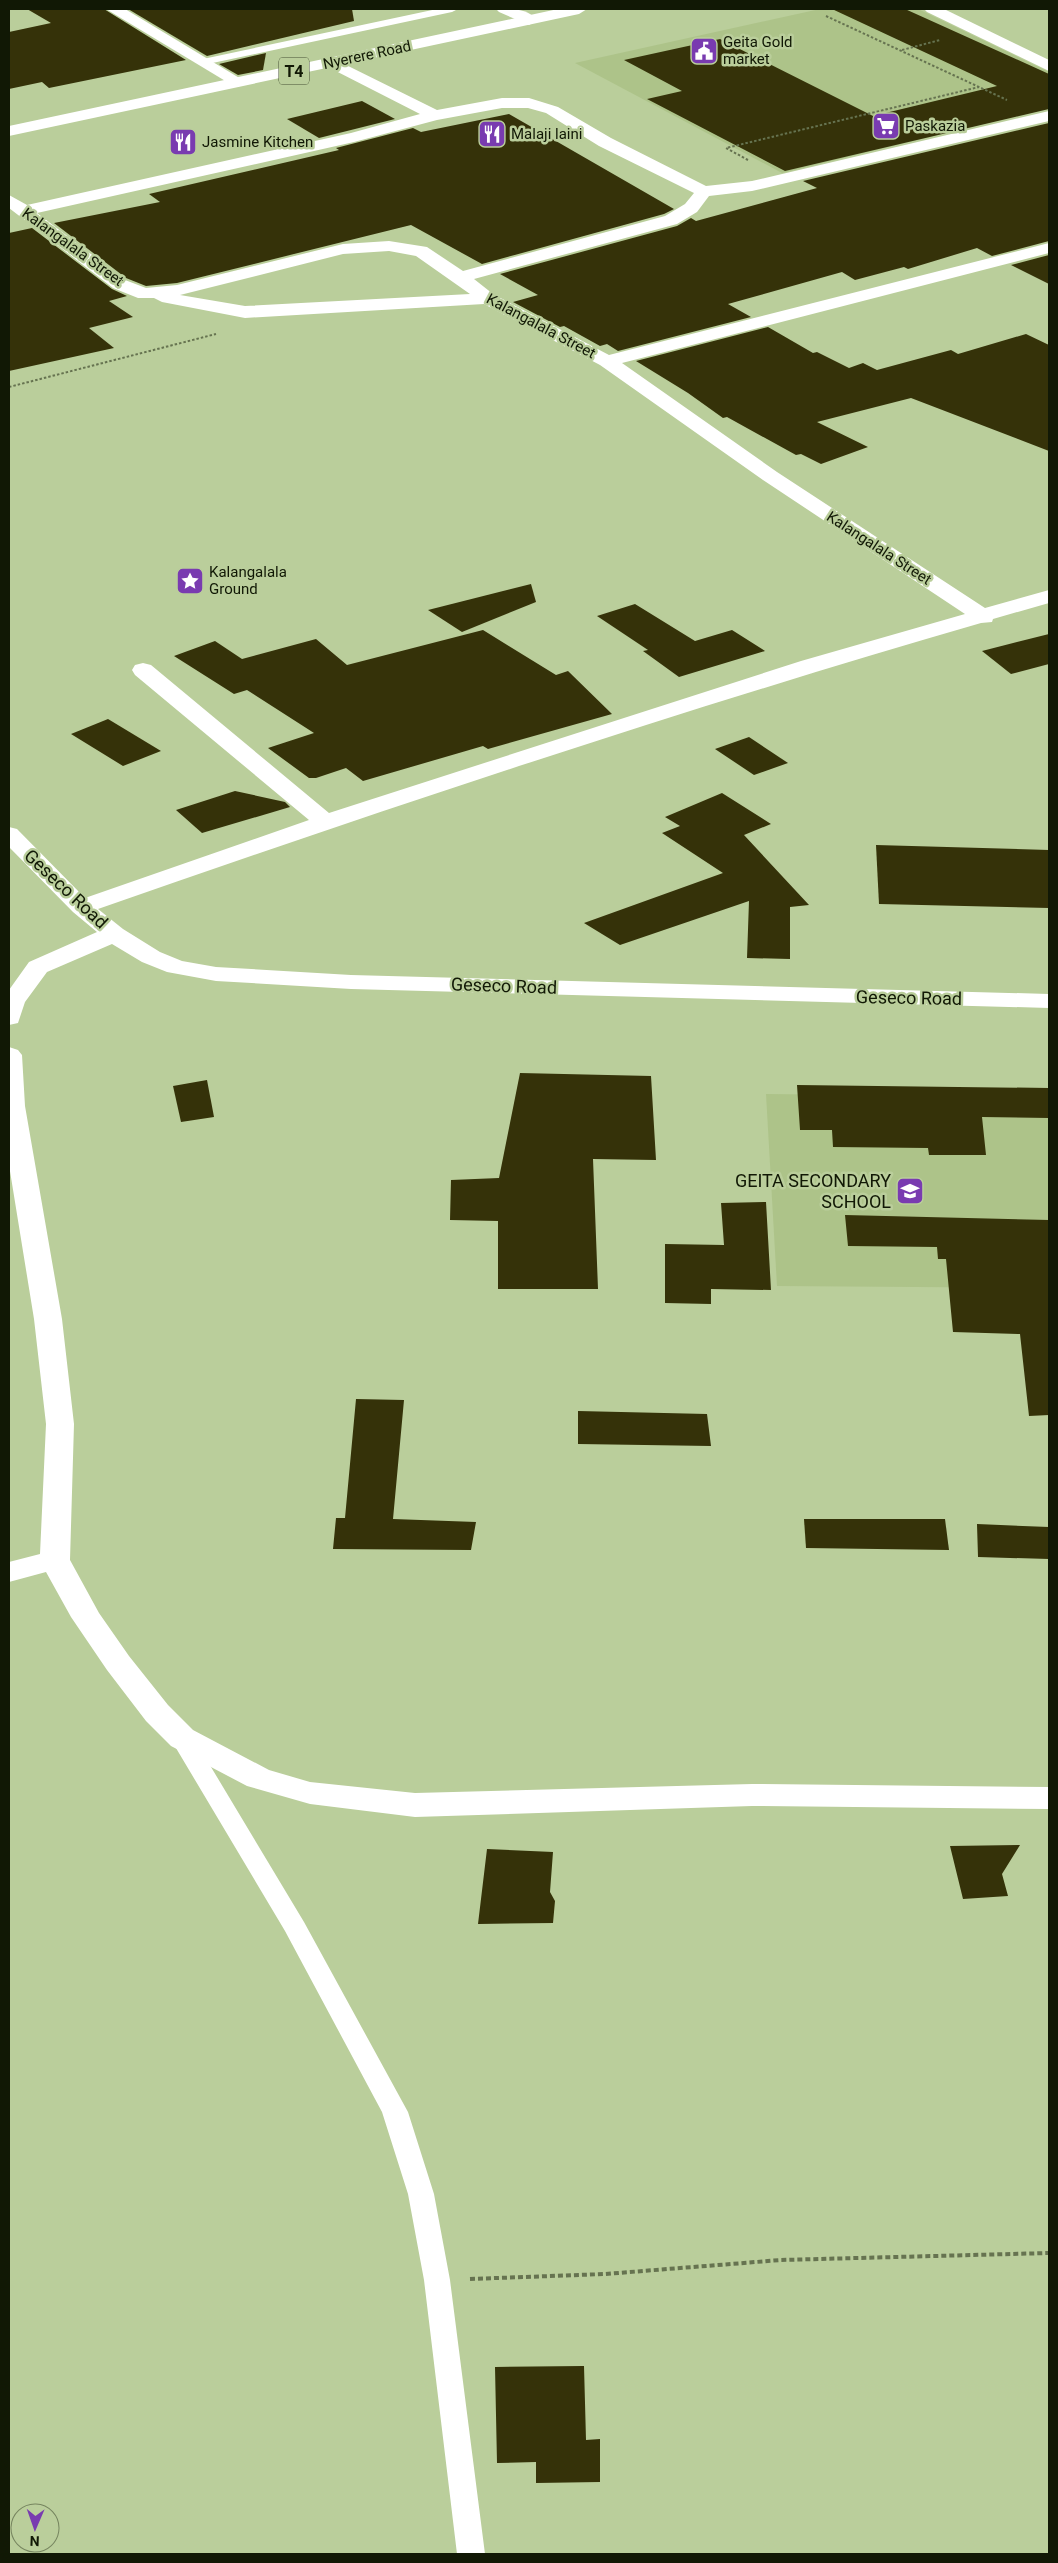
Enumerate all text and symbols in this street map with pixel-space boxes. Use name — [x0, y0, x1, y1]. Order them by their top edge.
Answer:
place label: Geita Gold market — [723, 33, 793, 68]
public building icon: Geita Gold market — [689, 36, 719, 66]
street label: Nyerere Road — [321, 37, 413, 73]
road number: T4 — [279, 58, 309, 84]
supermarket icon: Paskazia — [871, 111, 901, 141]
place label: Paskazia — [905, 117, 965, 135]
restaurant icon: Malaji laini — [477, 119, 507, 149]
place label: Malaji laini — [511, 125, 582, 143]
restaurant icon: Jasmine Kitchen — [168, 127, 198, 157]
place label: Jasmine Kitchen — [202, 133, 313, 151]
street label: Kalangalala Street — [19, 204, 127, 290]
street label: Kalangalala Street — [483, 290, 599, 362]
street label: Kalangalala Street — [823, 507, 935, 589]
place label: Kalangalala Ground — [209, 563, 287, 598]
place icon: Kalangalala Ground — [175, 566, 205, 596]
street label: Geseco Road — [20, 845, 112, 932]
street label: Geseco Road — [451, 973, 557, 998]
street label: Geseco Road — [856, 986, 962, 1009]
place label: GEITA SECONDARY SCHOOL — [735, 1170, 891, 1212]
school or university icon: GEITA SECONDARY SCHOOL — [895, 1176, 925, 1206]
north arrow — [10, 2503, 60, 2553]
text: N — [29, 2533, 40, 2549]

